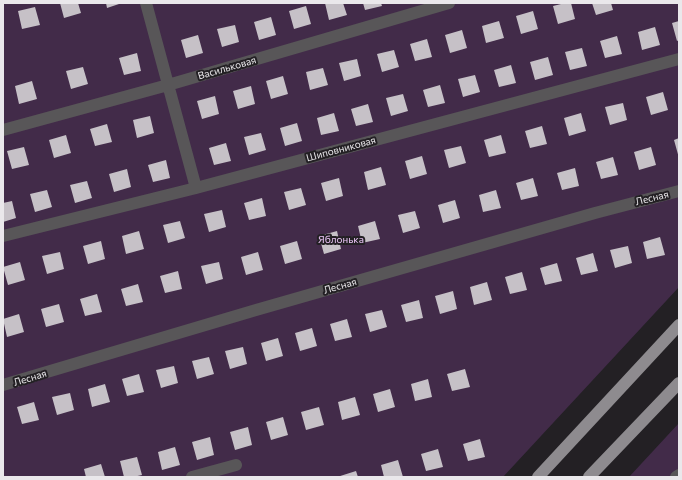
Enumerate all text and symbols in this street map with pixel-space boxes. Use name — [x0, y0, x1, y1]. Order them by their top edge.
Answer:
street label: Васильковая — [196, 54, 258, 82]
street label: Шиповниковая — [305, 134, 377, 164]
street label: Лесная — [634, 188, 670, 208]
park label: Яблонька — [318, 234, 364, 246]
street label: Лесная — [322, 276, 358, 296]
street label: Лесная — [12, 367, 48, 389]

